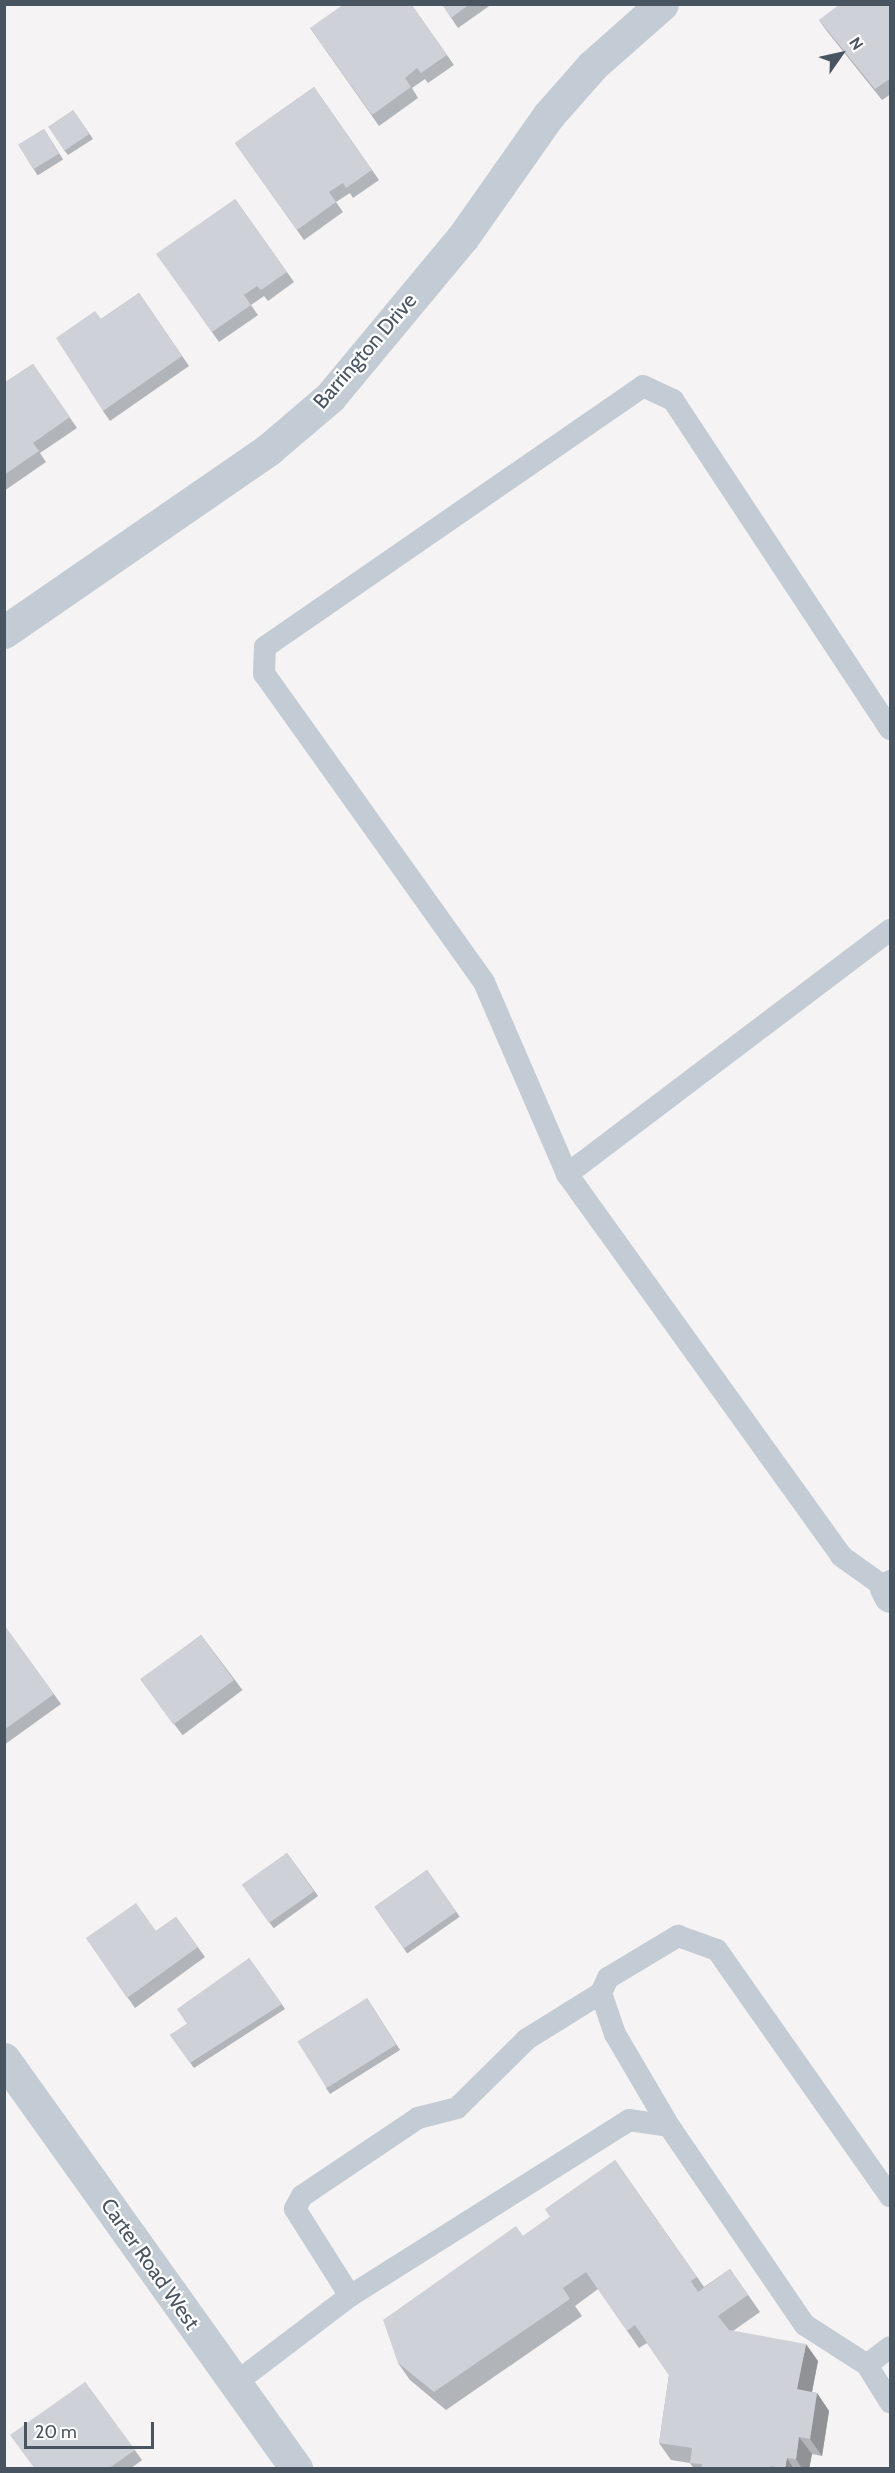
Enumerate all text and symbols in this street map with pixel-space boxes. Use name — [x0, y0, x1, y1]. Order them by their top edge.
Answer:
north arrow — [811, 24, 871, 84]
text: N — [845, 34, 867, 54]
street label: Barrington Drive — [308, 288, 422, 414]
street label: Carter Road West — [95, 2193, 205, 2335]
scale bar — [27, 2410, 158, 2448]
text: 20 m — [35, 2421, 77, 2443]

